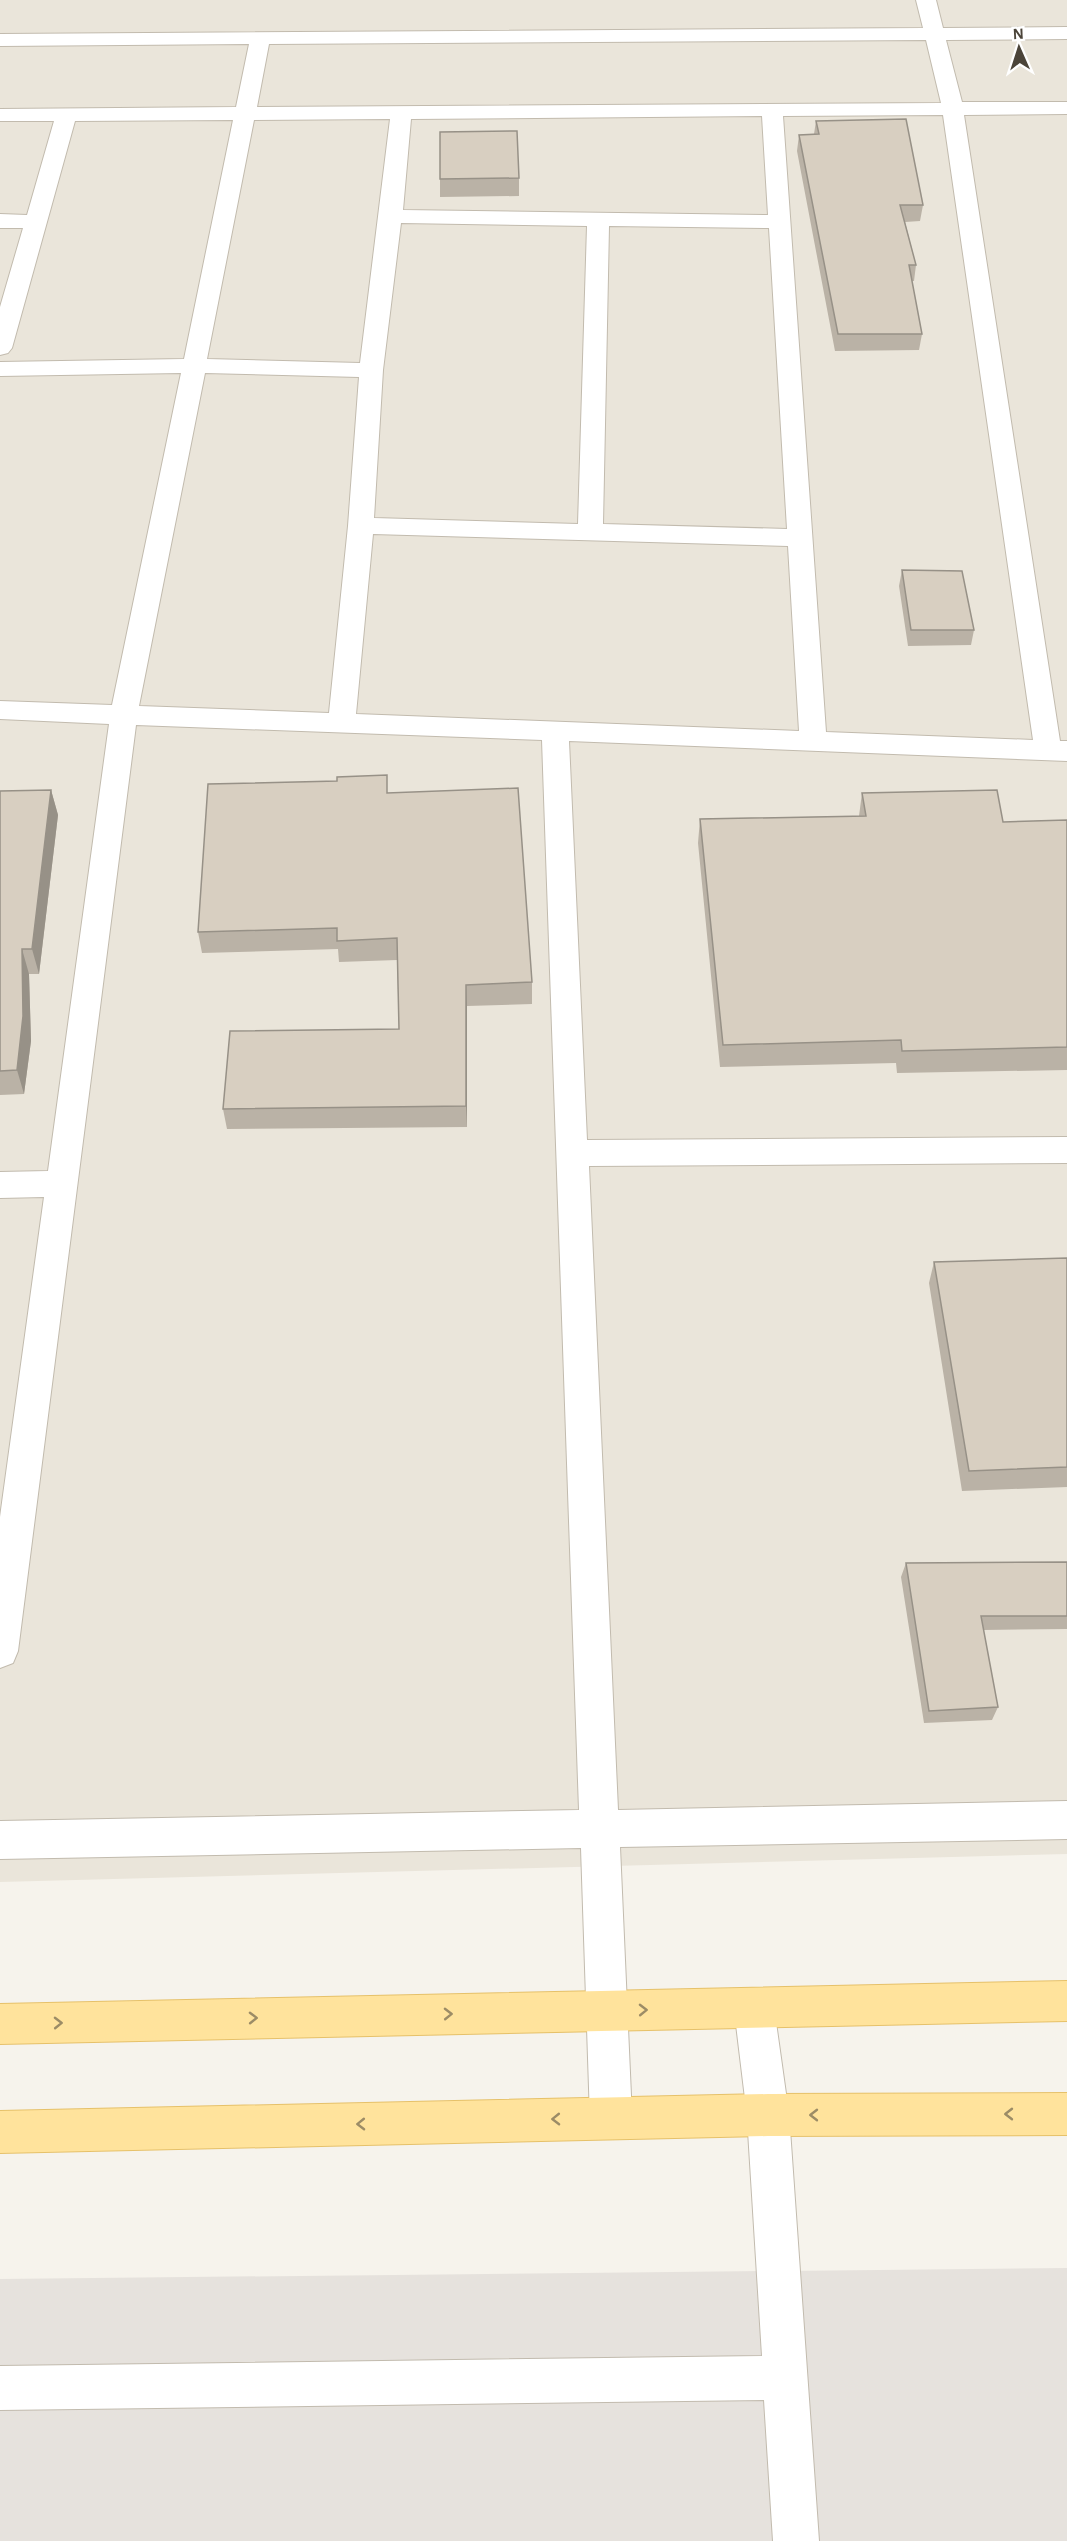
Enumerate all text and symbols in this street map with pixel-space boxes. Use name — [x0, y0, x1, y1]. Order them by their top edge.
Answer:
north arrow — [989, 18, 1049, 78]
text: N — [1012, 26, 1024, 42]
one-way arrow — [639, 2004, 648, 2016]
one-way arrow — [444, 2008, 453, 2020]
one-way arrow — [249, 2012, 258, 2025]
one-way arrow — [54, 2016, 63, 2029]
one-way arrow — [1004, 2108, 1013, 2120]
one-way arrow — [809, 2109, 818, 2121]
one-way arrow — [551, 2113, 560, 2126]
one-way arrow — [356, 2117, 365, 2130]

